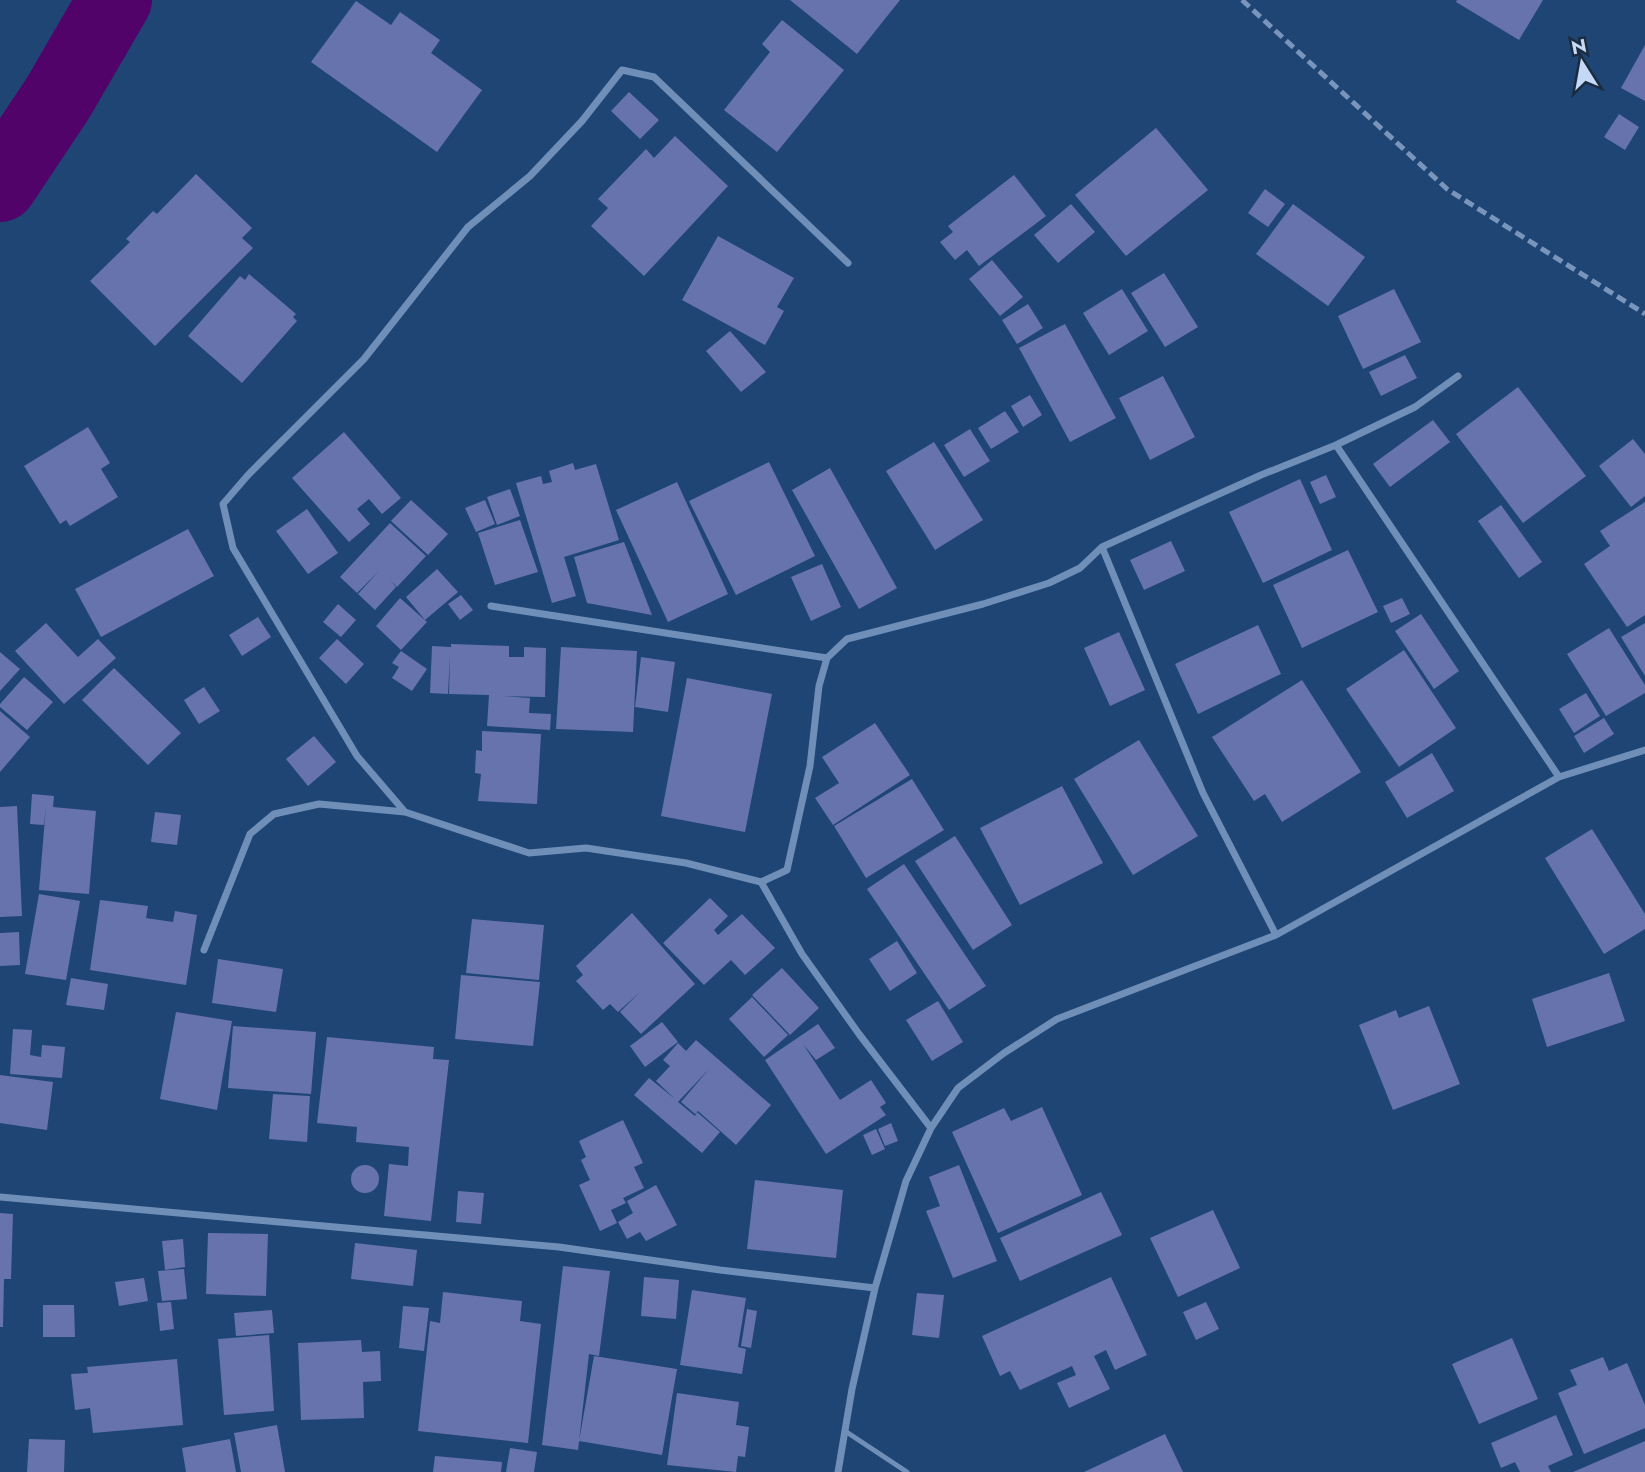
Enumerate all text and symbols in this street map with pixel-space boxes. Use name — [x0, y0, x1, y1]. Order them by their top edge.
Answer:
north arrow — [1547, 28, 1617, 98]
text: N — [1569, 32, 1589, 61]

